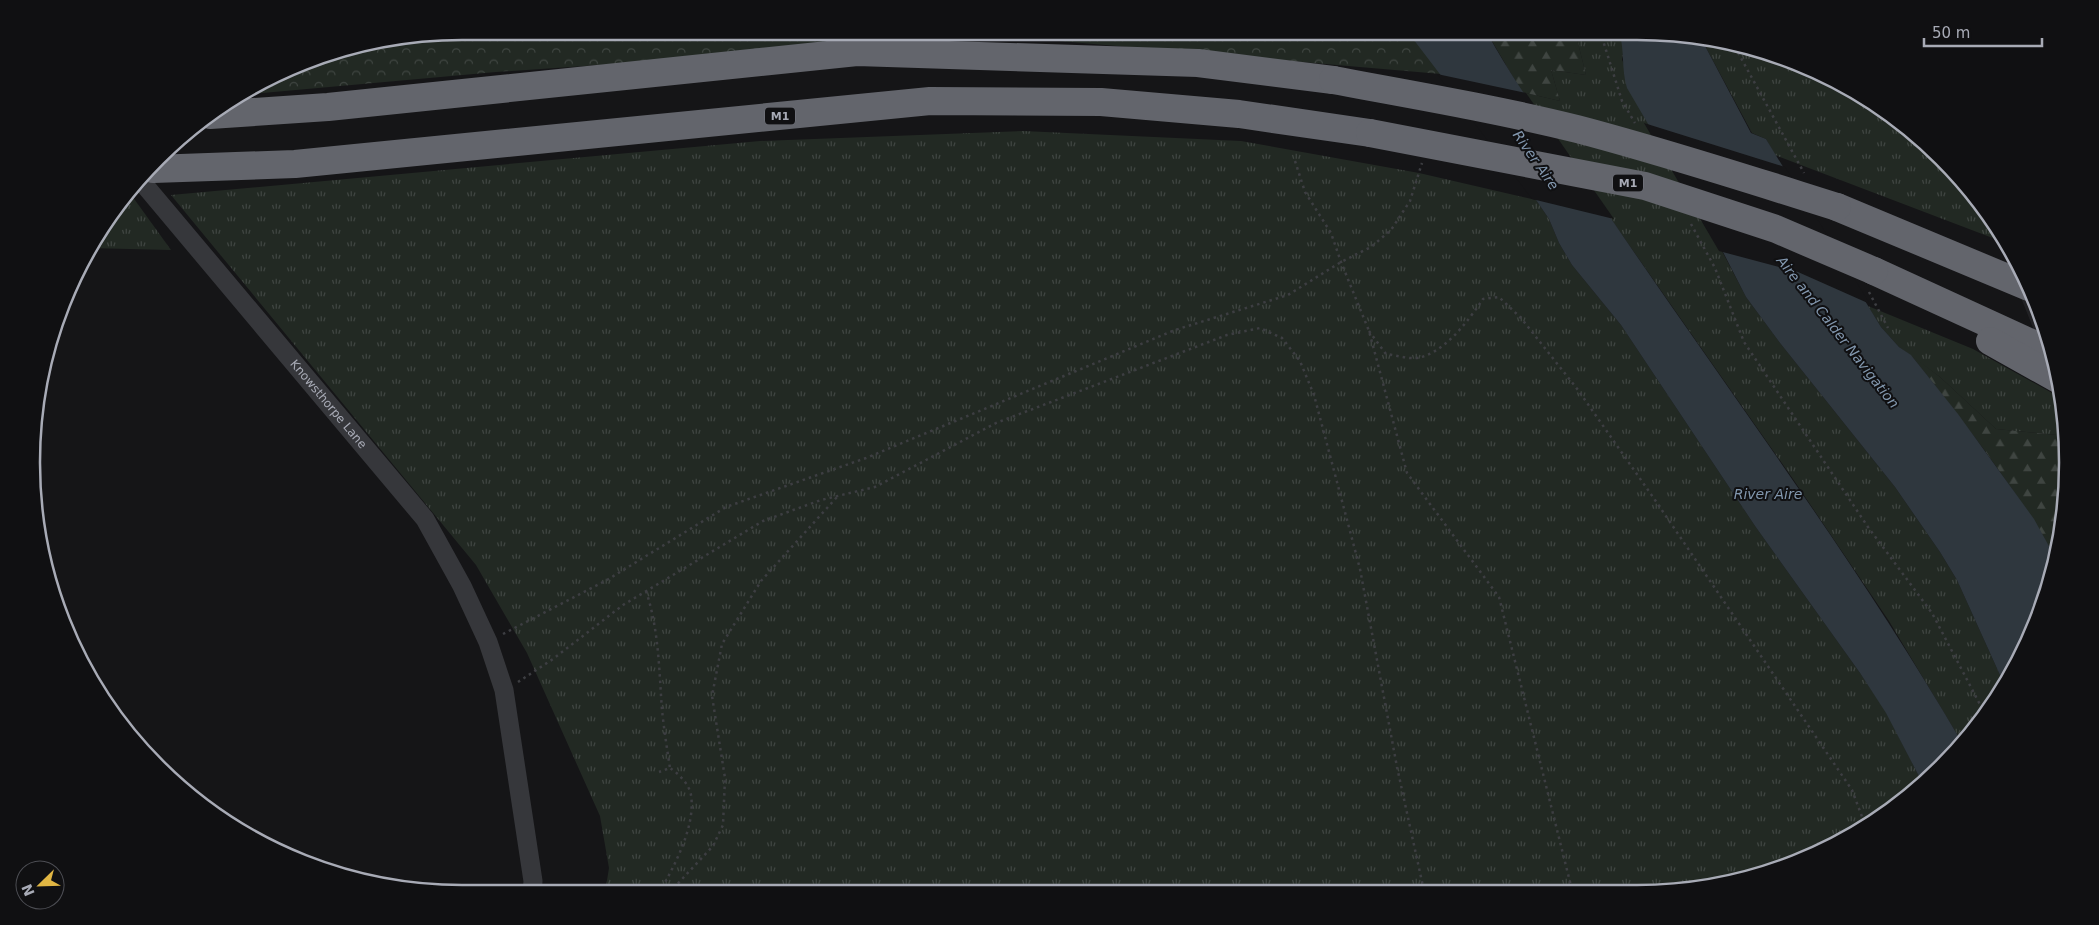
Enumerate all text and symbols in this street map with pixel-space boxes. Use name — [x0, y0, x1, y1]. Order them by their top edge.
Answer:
scale bar — [1924, 15, 2042, 47]
text: 50 m — [1932, 24, 1970, 42]
road number: M1 — [765, 108, 795, 124]
water label: River Aire — [1510, 127, 1562, 193]
road number: M1 — [1613, 174, 1643, 192]
water label: Aire and Calder Navigation — [1773, 252, 1902, 411]
street label: Knowsthorpe Lane — [287, 357, 370, 451]
water label: River Aire — [1734, 486, 1802, 502]
north arrow — [15, 860, 65, 910]
text: N — [18, 882, 38, 899]

